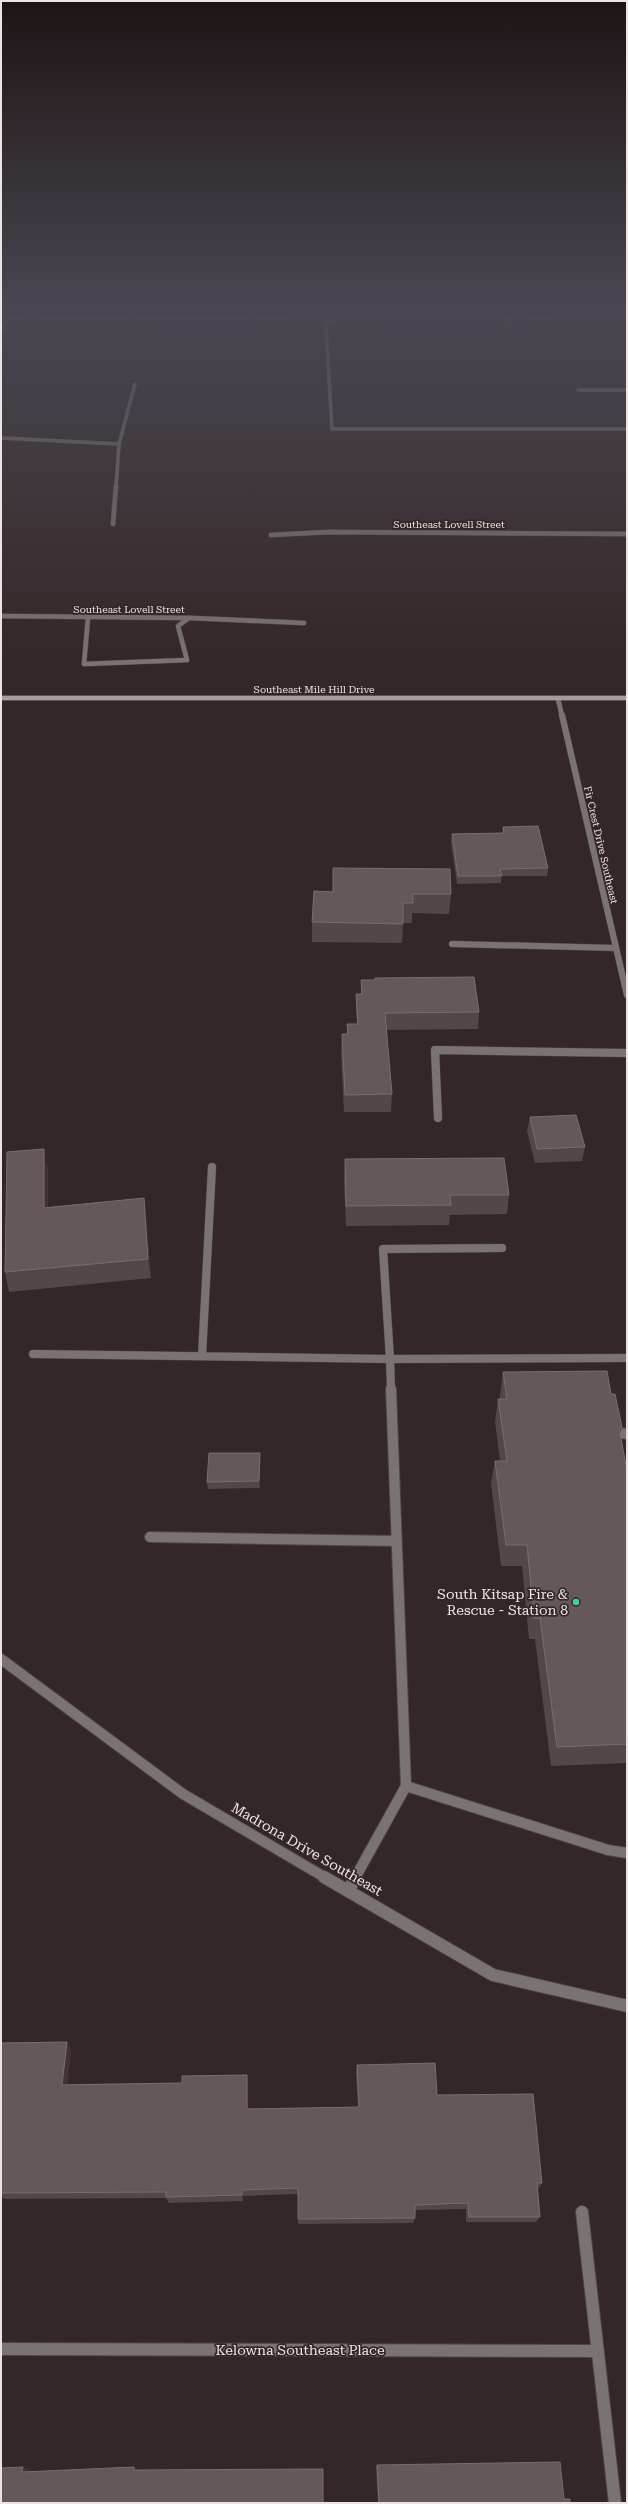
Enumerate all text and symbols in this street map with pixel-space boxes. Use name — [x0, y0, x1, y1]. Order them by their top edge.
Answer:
street label: Southeast Lovell Street — [393, 519, 505, 530]
street label: Southeast Lovell Street — [73, 604, 185, 615]
street label: Southeast Mile Hill Drive — [254, 684, 375, 695]
street label: Fir Crest Drive Southeast — [582, 785, 620, 905]
place label: South Kitsap Fire & Rescue - Station 8 — [437, 1586, 568, 1618]
marker: South Kitsap Fire & Rescue - Station 8 — [571, 1597, 581, 1607]
street label: Madrona Drive Southeast — [229, 1799, 385, 1899]
street label: Kelowna Southeast Place — [215, 2342, 385, 2358]

